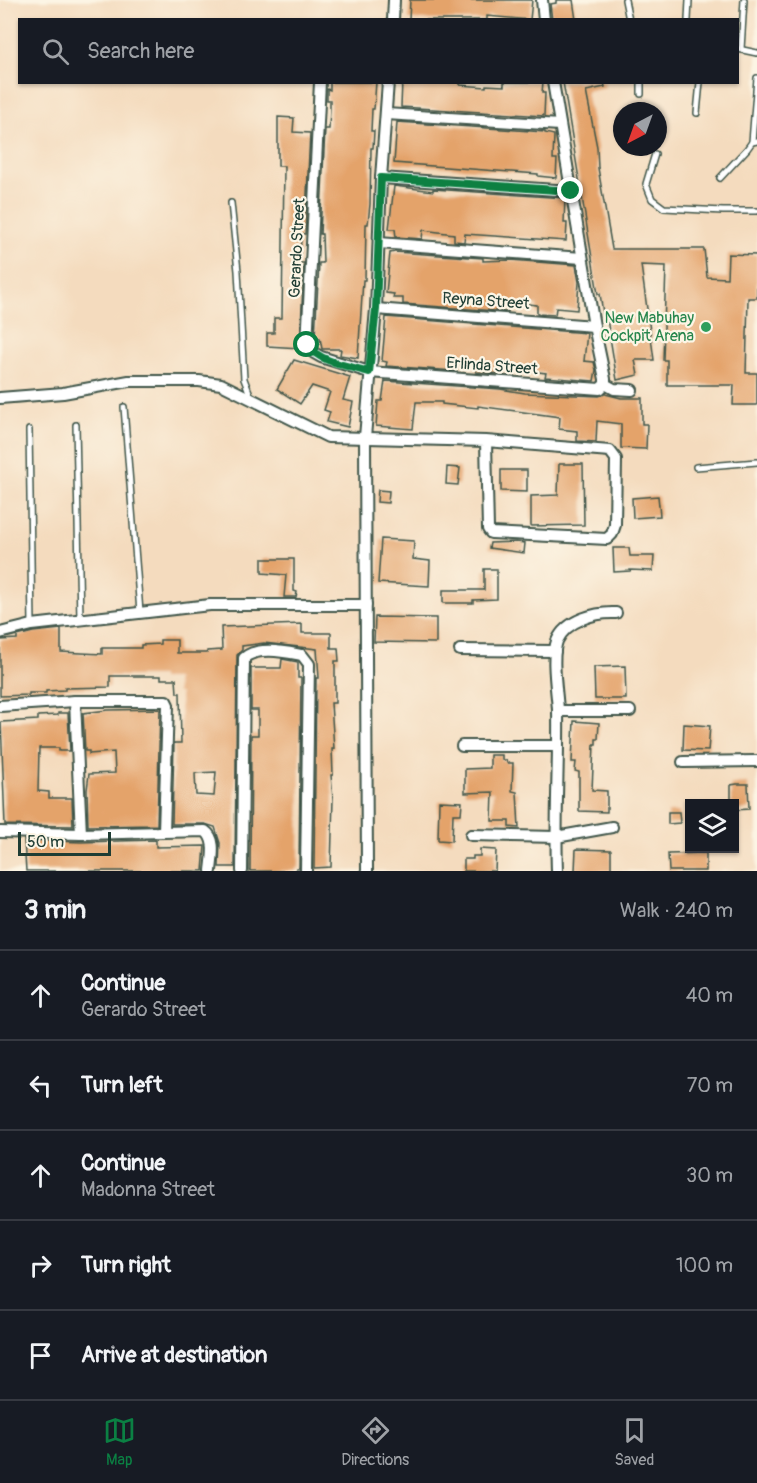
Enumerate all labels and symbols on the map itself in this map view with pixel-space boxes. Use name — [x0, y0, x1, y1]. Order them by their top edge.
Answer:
north arrow — [613, 102, 667, 156]
route end — [557, 177, 583, 203]
street label: Gerardo Street — [284, 197, 310, 298]
street label: Reyna Street — [442, 288, 531, 314]
place label: New Mabuhay Cockpit Arena — [601, 308, 694, 346]
marker: New Mabuhay Cockpit Arena — [699, 320, 713, 334]
route start — [293, 331, 319, 357]
street label: Erlinda Street — [446, 353, 539, 379]
scale bar — [18, 829, 111, 856]

